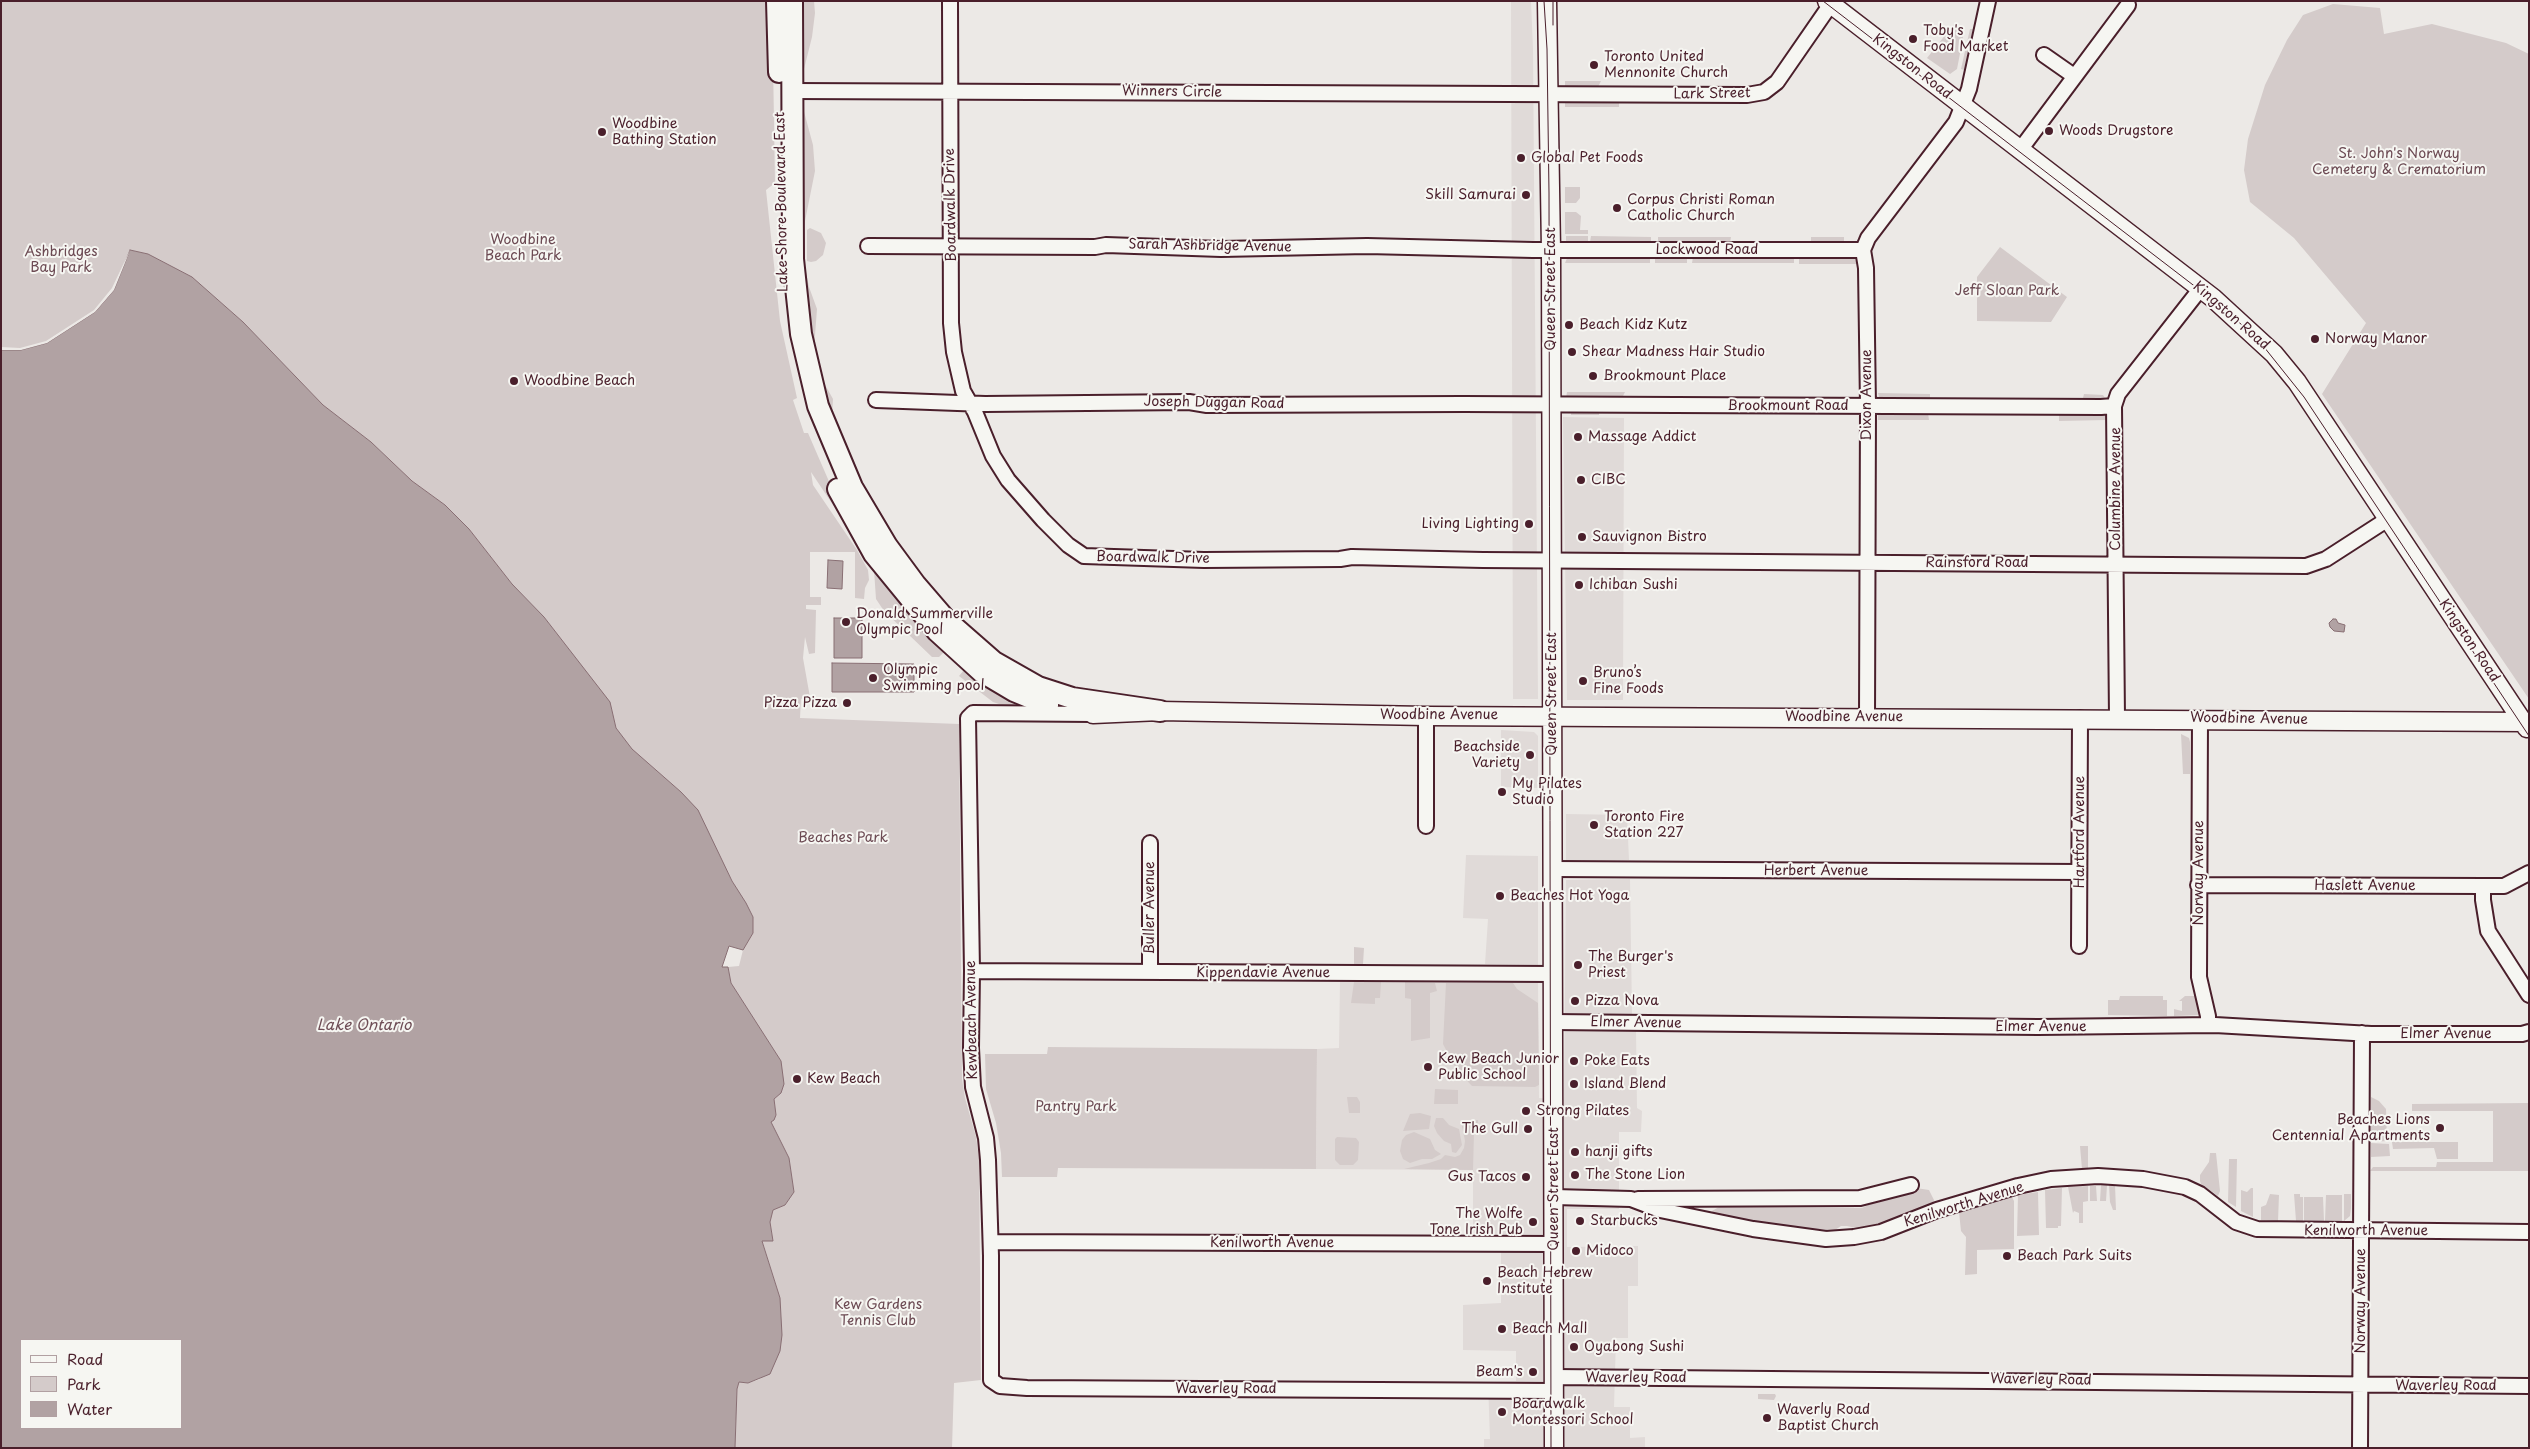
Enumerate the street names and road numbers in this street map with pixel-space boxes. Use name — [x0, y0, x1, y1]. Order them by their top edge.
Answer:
street label: Kingston Road — [1869, 31, 1955, 103]
street label: Winners Circle — [1122, 83, 1222, 101]
street label: Lark Street — [1673, 85, 1751, 103]
street label: Lake Shore Boulevard East — [772, 112, 792, 292]
street label: Boardwalk Drive — [942, 148, 960, 262]
street label: Queen Street East — [1543, 227, 1559, 351]
street label: Sarah Ashbridge Avenue — [1128, 236, 1292, 256]
street label: Lockwood Road — [1656, 242, 1758, 258]
street label: Kingston Road — [2189, 278, 2273, 354]
street label: Dixon Avenue — [1859, 349, 1875, 441]
street label: Joseph Duggan Road — [1143, 393, 1285, 413]
street label: Brookmount Road — [1727, 398, 1849, 414]
street label: Columbine Avenue — [2108, 427, 2124, 551]
street label: Boardwalk Drive — [1096, 549, 1210, 567]
street label: Rainsford Road — [1925, 555, 2029, 571]
street label: Kingston Road — [2435, 596, 2503, 686]
street label: Queen Street East — [1544, 632, 1560, 756]
street label: Woodbine Avenue — [1380, 707, 1498, 723]
street label: Woodbine Avenue — [1785, 709, 1903, 725]
street label: Woodbine Avenue — [2190, 710, 2308, 728]
street label: Hartford Avenue — [2072, 776, 2088, 888]
street label: Norway Avenue — [2191, 820, 2207, 926]
street label: Buller Avenue — [1142, 861, 1158, 955]
street label: Herbert Avenue — [1764, 863, 1868, 879]
street label: Haslett Avenue — [2314, 878, 2416, 894]
street label: Kewbeach Avenue — [963, 960, 981, 1080]
street label: Kippendavie Avenue — [1196, 965, 1330, 981]
street label: Elmer Avenue — [1590, 1014, 1682, 1032]
street label: Elmer Avenue — [1995, 1019, 2087, 1035]
street label: Elmer Avenue — [2400, 1026, 2492, 1042]
street label: Queen Street East — [1546, 1127, 1562, 1251]
street label: Kenilworth Avenue — [1902, 1179, 2026, 1231]
street label: Kenilworth Avenue — [2304, 1223, 2428, 1239]
street label: Kenilworth Avenue — [1210, 1235, 1334, 1251]
street label: Norway Avenue — [2353, 1248, 2369, 1354]
street label: Waverley Road — [1585, 1370, 1687, 1386]
street label: Waverley Road — [1990, 1371, 2092, 1389]
street label: Waverley Road — [2395, 1378, 2497, 1394]
street label: Waverley Road — [1175, 1381, 1277, 1397]

